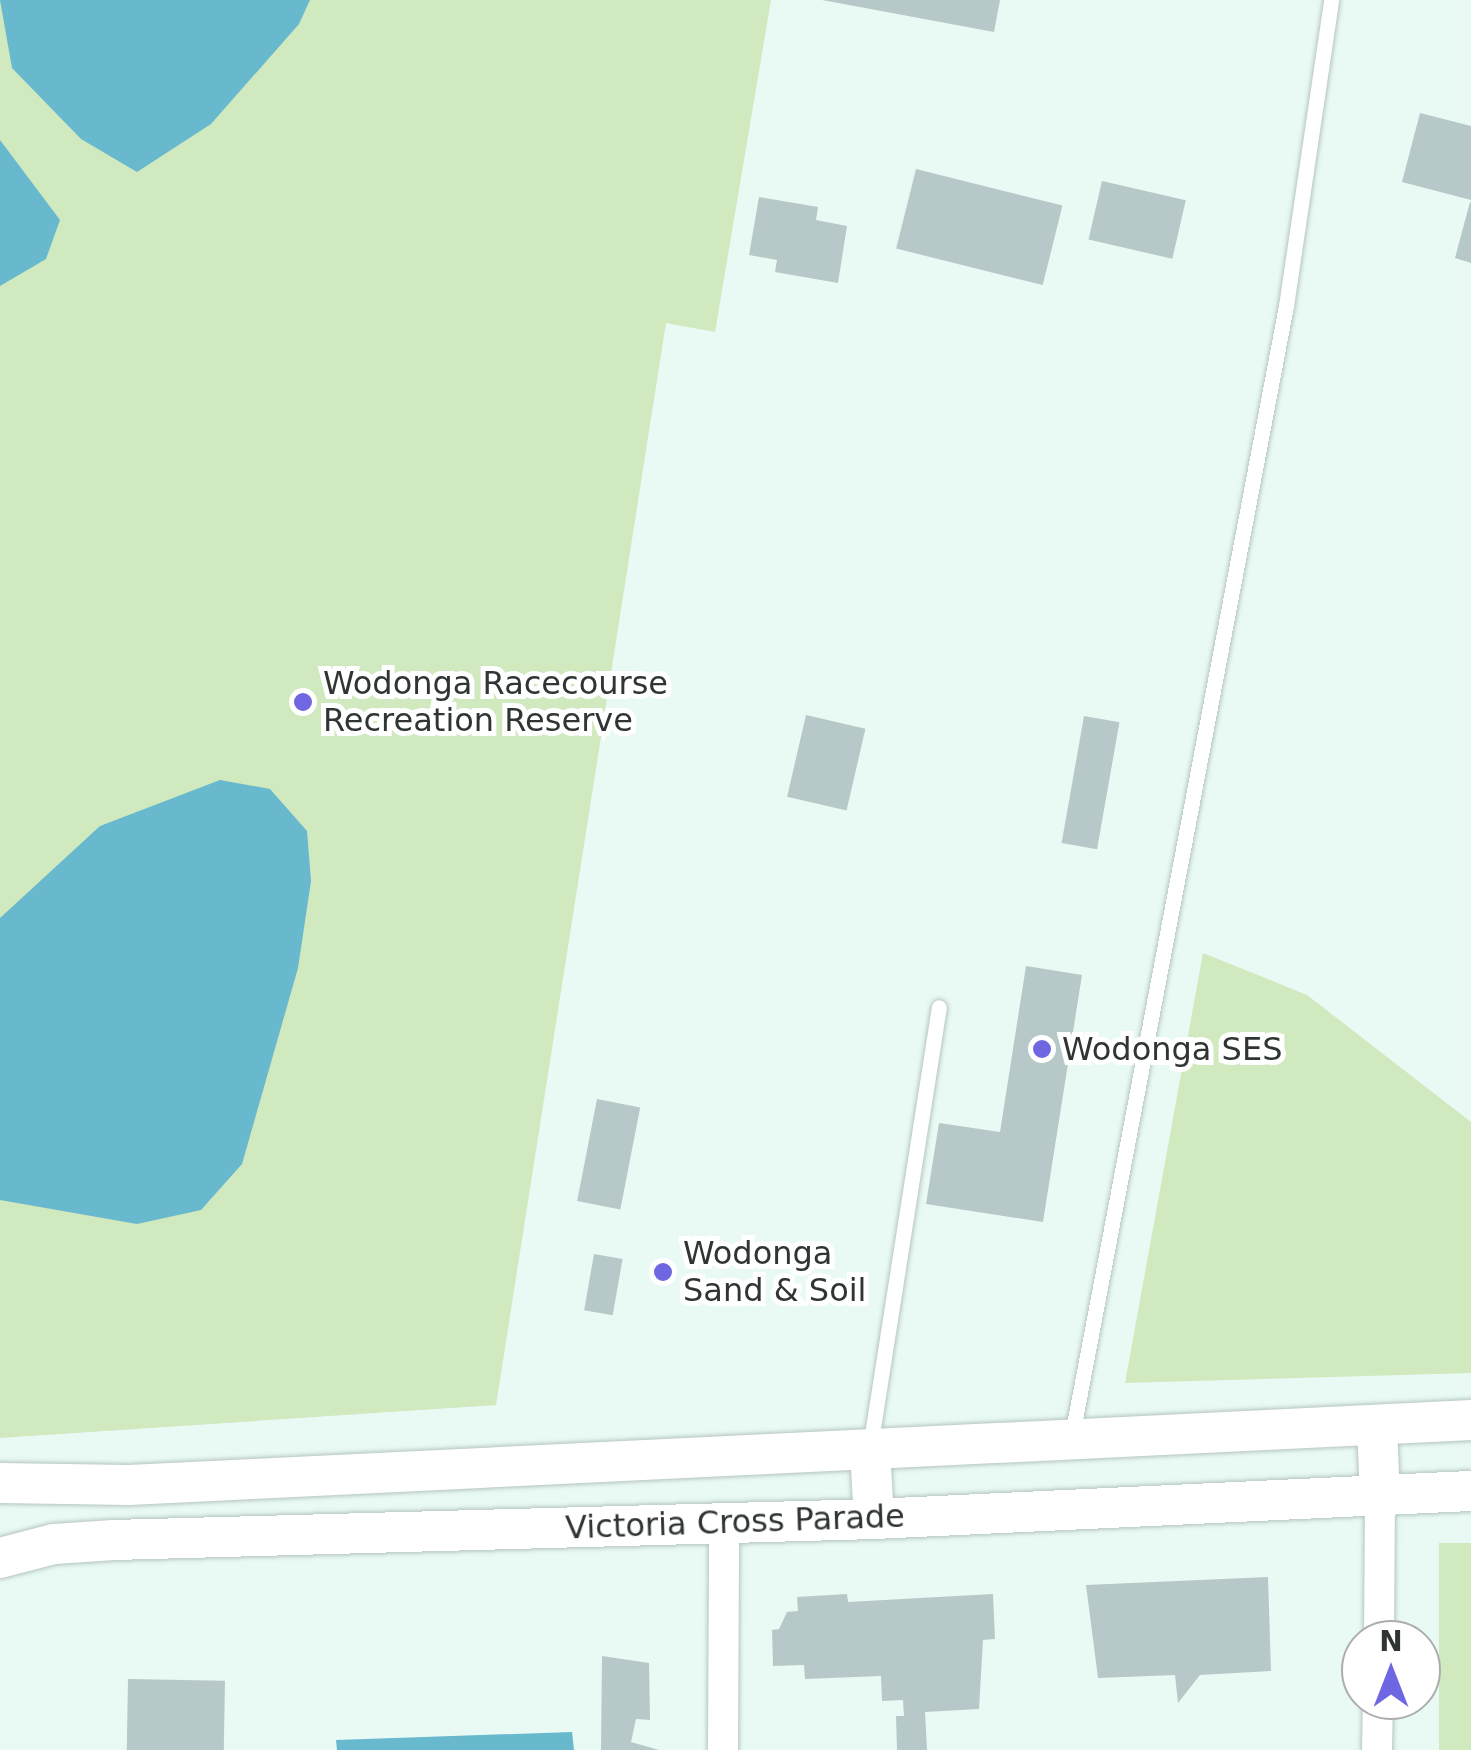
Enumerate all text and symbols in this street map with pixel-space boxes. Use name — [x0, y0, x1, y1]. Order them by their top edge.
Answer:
place label: Wodonga Racecourse Recreation Reserve — [323, 665, 668, 740]
marker: Wodonga Racecourse Recreation Reserve — [292, 691, 314, 713]
place label: Wodonga SES — [1062, 1030, 1282, 1068]
marker: Wodonga SES — [1031, 1038, 1053, 1060]
place label: Wodonga Sand & Soil — [683, 1235, 866, 1310]
marker: Wodonga Sand & Soil — [652, 1261, 674, 1283]
street label: Victoria Cross Parade — [565, 1497, 905, 1547]
north arrow — [1341, 1620, 1441, 1720]
text: N — [1379, 1625, 1403, 1658]

